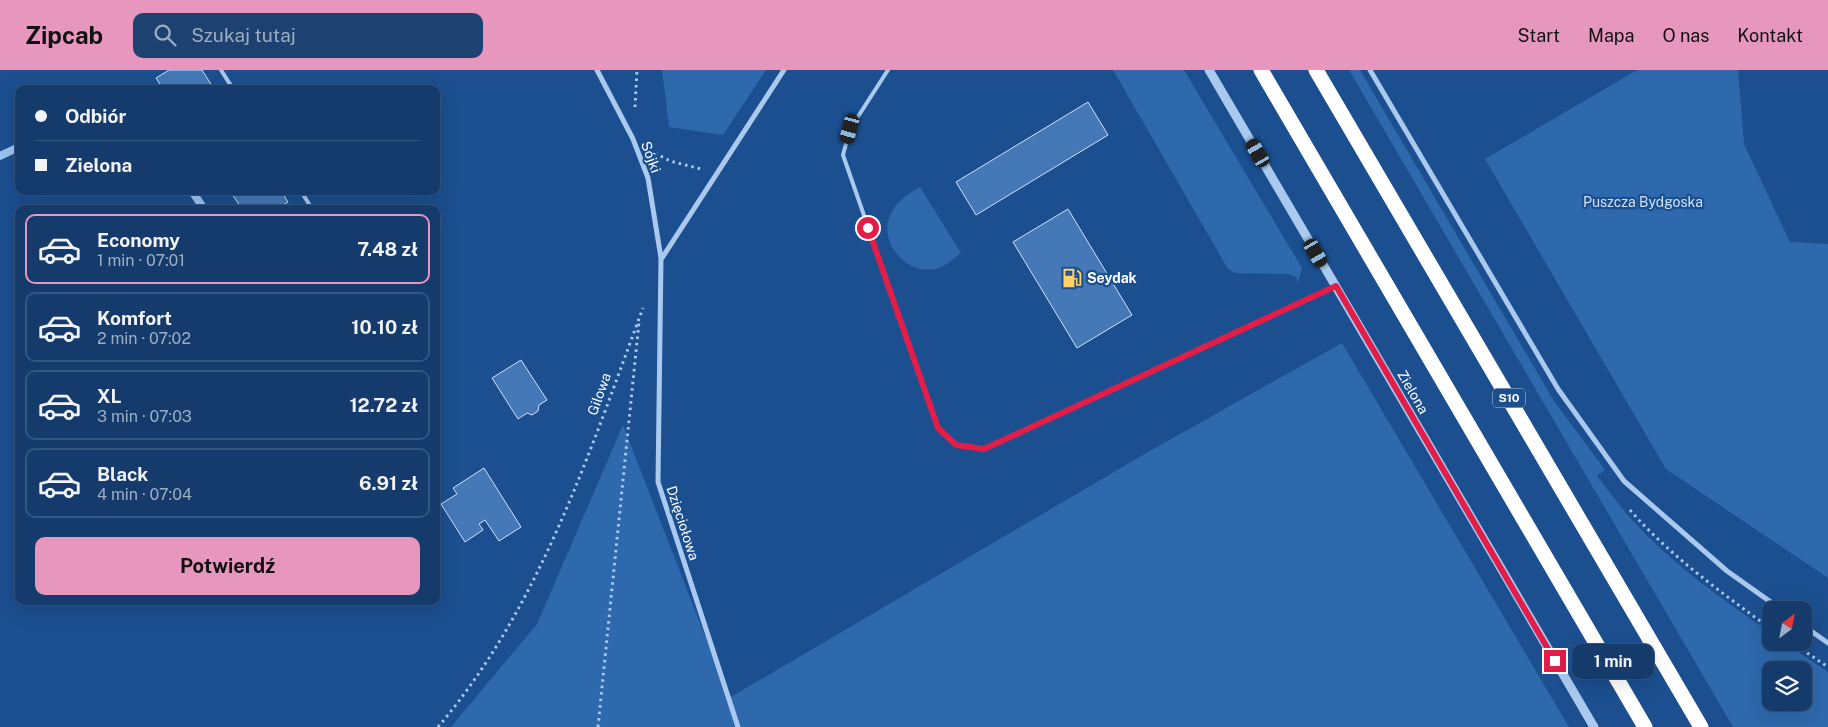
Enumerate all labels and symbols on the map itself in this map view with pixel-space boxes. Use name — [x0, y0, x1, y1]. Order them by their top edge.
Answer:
car — [838, 113, 861, 145]
car — [1244, 136, 1271, 170]
street label: Sójki — [638, 139, 664, 175]
park label: Puszcza Bydgoska — [1583, 194, 1703, 210]
route start — [857, 217, 879, 239]
car — [1302, 236, 1329, 270]
fuel station icon: Seydak — [1061, 267, 1083, 289]
place label: Seydak — [1087, 270, 1137, 286]
street label: Zielona — [1394, 367, 1432, 417]
street label: Gilowa — [584, 371, 614, 417]
road number: S10 — [1493, 388, 1525, 408]
street label: Dzięciołowa — [663, 484, 703, 562]
north arrow — [1762, 601, 1812, 651]
callout: 1 min — [1572, 644, 1655, 678]
route end — [1544, 650, 1566, 672]

